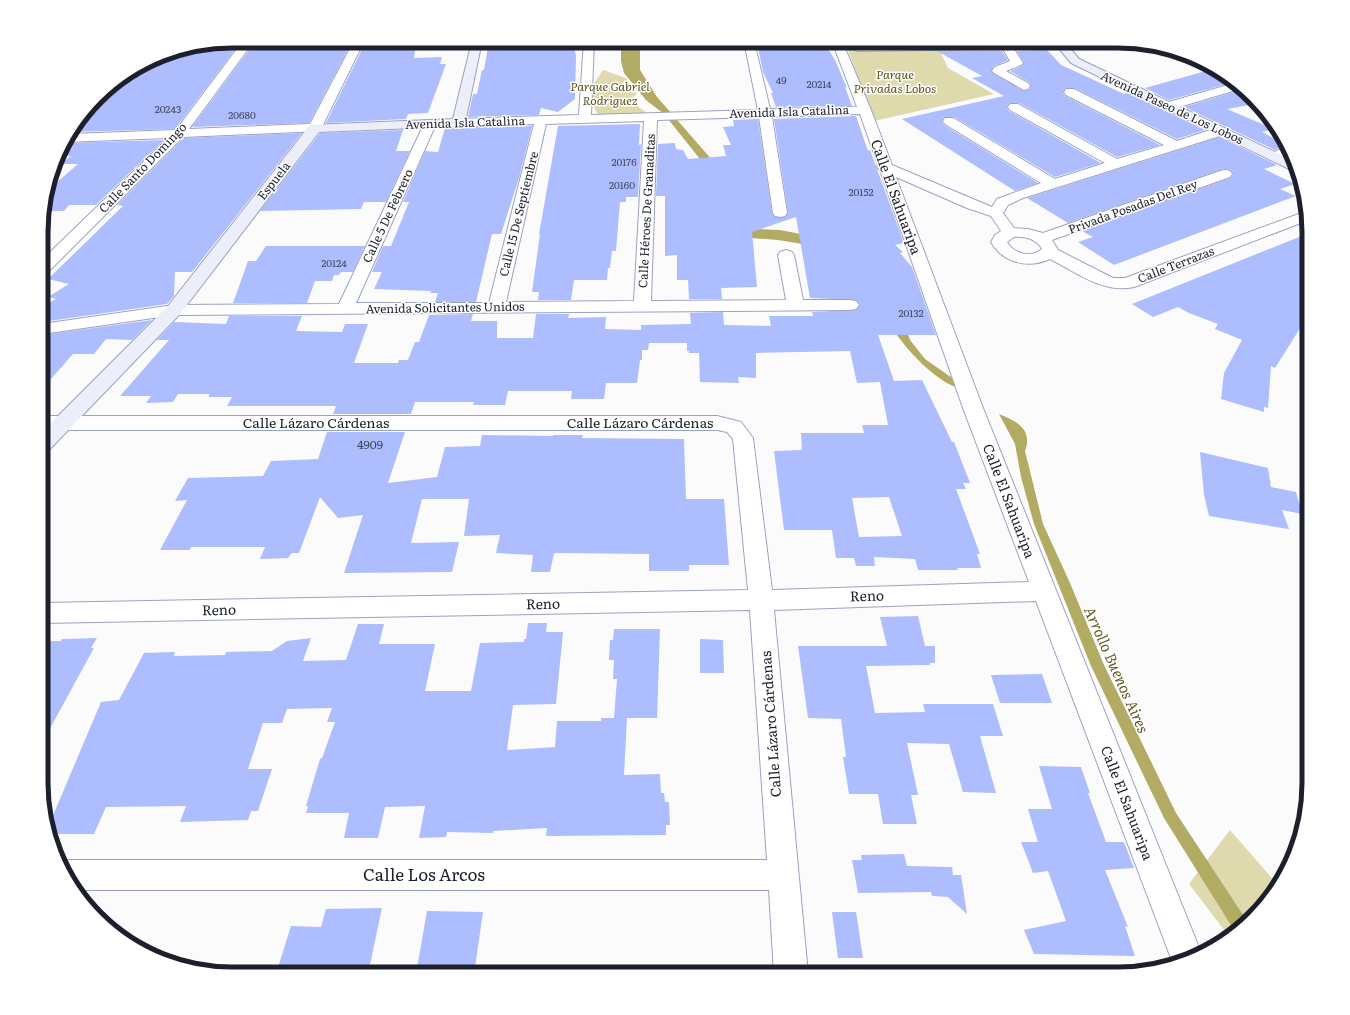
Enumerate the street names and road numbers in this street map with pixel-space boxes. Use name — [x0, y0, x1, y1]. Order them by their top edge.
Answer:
street label: Avenida Paseo de Los Lobos — [1098, 66, 1247, 148]
street label: Avenida Isla Catalina — [729, 100, 850, 122]
street label: Avenida Isla Catalina — [405, 111, 526, 133]
street label: Calle Santo Domingo — [94, 118, 190, 217]
street label: Calle Héroes De Granaditas — [633, 133, 659, 289]
street label: Calle El Sahuaripa — [867, 136, 927, 257]
street label: Calle 15 De Septiembre — [494, 149, 542, 278]
street label: Espuela — [252, 157, 294, 203]
street label: Calle 5 De Febrero — [357, 166, 417, 266]
street label: Privada Posadas Del Rey — [1065, 174, 1200, 238]
street label: Calle Terrazas — [1135, 241, 1217, 287]
street label: Avenida Solicitantes Unidos — [365, 297, 525, 317]
street label: Calle Lázaro Cárdenas — [243, 412, 389, 432]
street label: Calle Lázaro Cárdenas — [567, 412, 713, 432]
street label: Calle El Sahuaripa — [979, 440, 1041, 561]
street label: Reno — [850, 584, 884, 606]
street label: Reno — [526, 593, 560, 613]
street label: Reno — [202, 599, 236, 619]
street label: Calle Lázaro Cárdenas — [755, 650, 785, 798]
street label: Calle El Sahuaripa — [1097, 742, 1159, 863]
street label: Calle Los Arcos — [363, 861, 485, 886]

